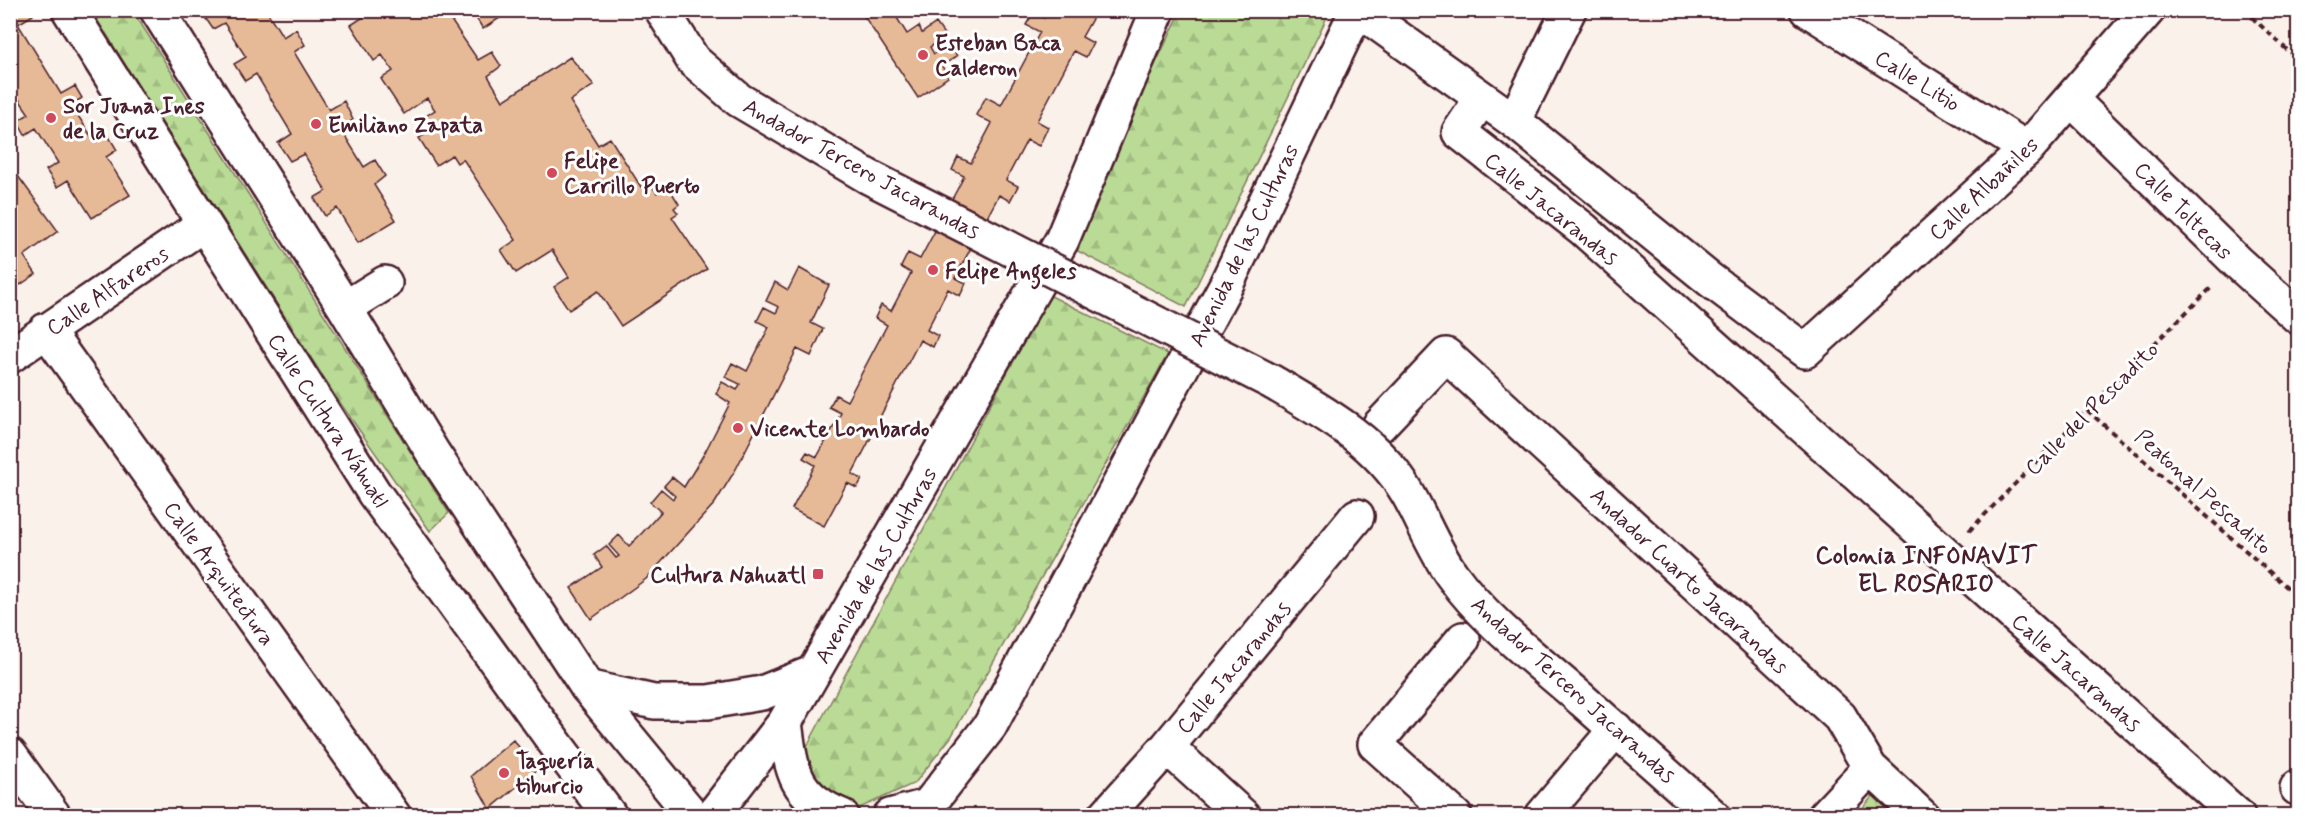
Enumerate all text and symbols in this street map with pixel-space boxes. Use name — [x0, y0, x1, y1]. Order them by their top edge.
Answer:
place label: Esteban Baca Calderon — [935, 30, 1062, 83]
street label: Calle Litio — [1869, 45, 1965, 119]
marker: Esteban Baca Calderon — [916, 48, 930, 62]
place label: Sor Juana Ines de la Cruz — [63, 93, 205, 146]
street label: Andador Tercero Jacarandas — [738, 93, 984, 247]
marker: Sor Juana Ines de la Cruz — [44, 111, 58, 125]
place label: Emiliano Zapata — [328, 112, 483, 140]
marker: Emiliano Zapata — [309, 117, 323, 131]
street label: Calle Albañiles — [1924, 131, 2045, 247]
street label: Avenida de las Culturas — [1184, 140, 1306, 352]
street label: Calle Jacarandas — [1478, 147, 1624, 273]
place label: Felipe Carrillo Puerto — [564, 148, 700, 201]
street label: Calle Toltecas — [2127, 156, 2238, 267]
marker: Felipe Carrillo Puerto — [545, 166, 559, 180]
street label: Calle Alfareros — [42, 240, 175, 343]
place label: Felipe Angeles — [945, 258, 1077, 290]
marker: Felipe Angeles — [926, 263, 940, 277]
street label: Calle Cultura Náhuatl — [260, 329, 394, 514]
street label: Calle del Pescadito — [2020, 337, 2165, 482]
place label: Vicente Lombardo — [750, 416, 930, 444]
marker: Vicente Lombardo — [731, 421, 745, 435]
street label: Peatonal Pescadito — [2128, 424, 2277, 561]
street label: Avenida de las Culturas — [809, 463, 944, 669]
street label: Andador Cuarto Jacarandas — [1584, 482, 1794, 681]
street label: Calle Arquitectura — [157, 497, 280, 652]
district label: Colonia INFONAVIT EL ROSARIO — [1816, 541, 2038, 600]
place label: Cultura Nahuatl — [650, 562, 807, 590]
marker: Cultura Nahuatl — [811, 567, 825, 581]
street label: Andador Tercero Jacarandas — [1464, 591, 1681, 790]
street label: Calle Jacarandas — [1171, 596, 1298, 740]
street label: Calle Jacarandas — [2005, 608, 2147, 739]
place label: Taquería tiburcio — [516, 748, 595, 801]
marker: Taquería tiburcio — [497, 766, 511, 780]

